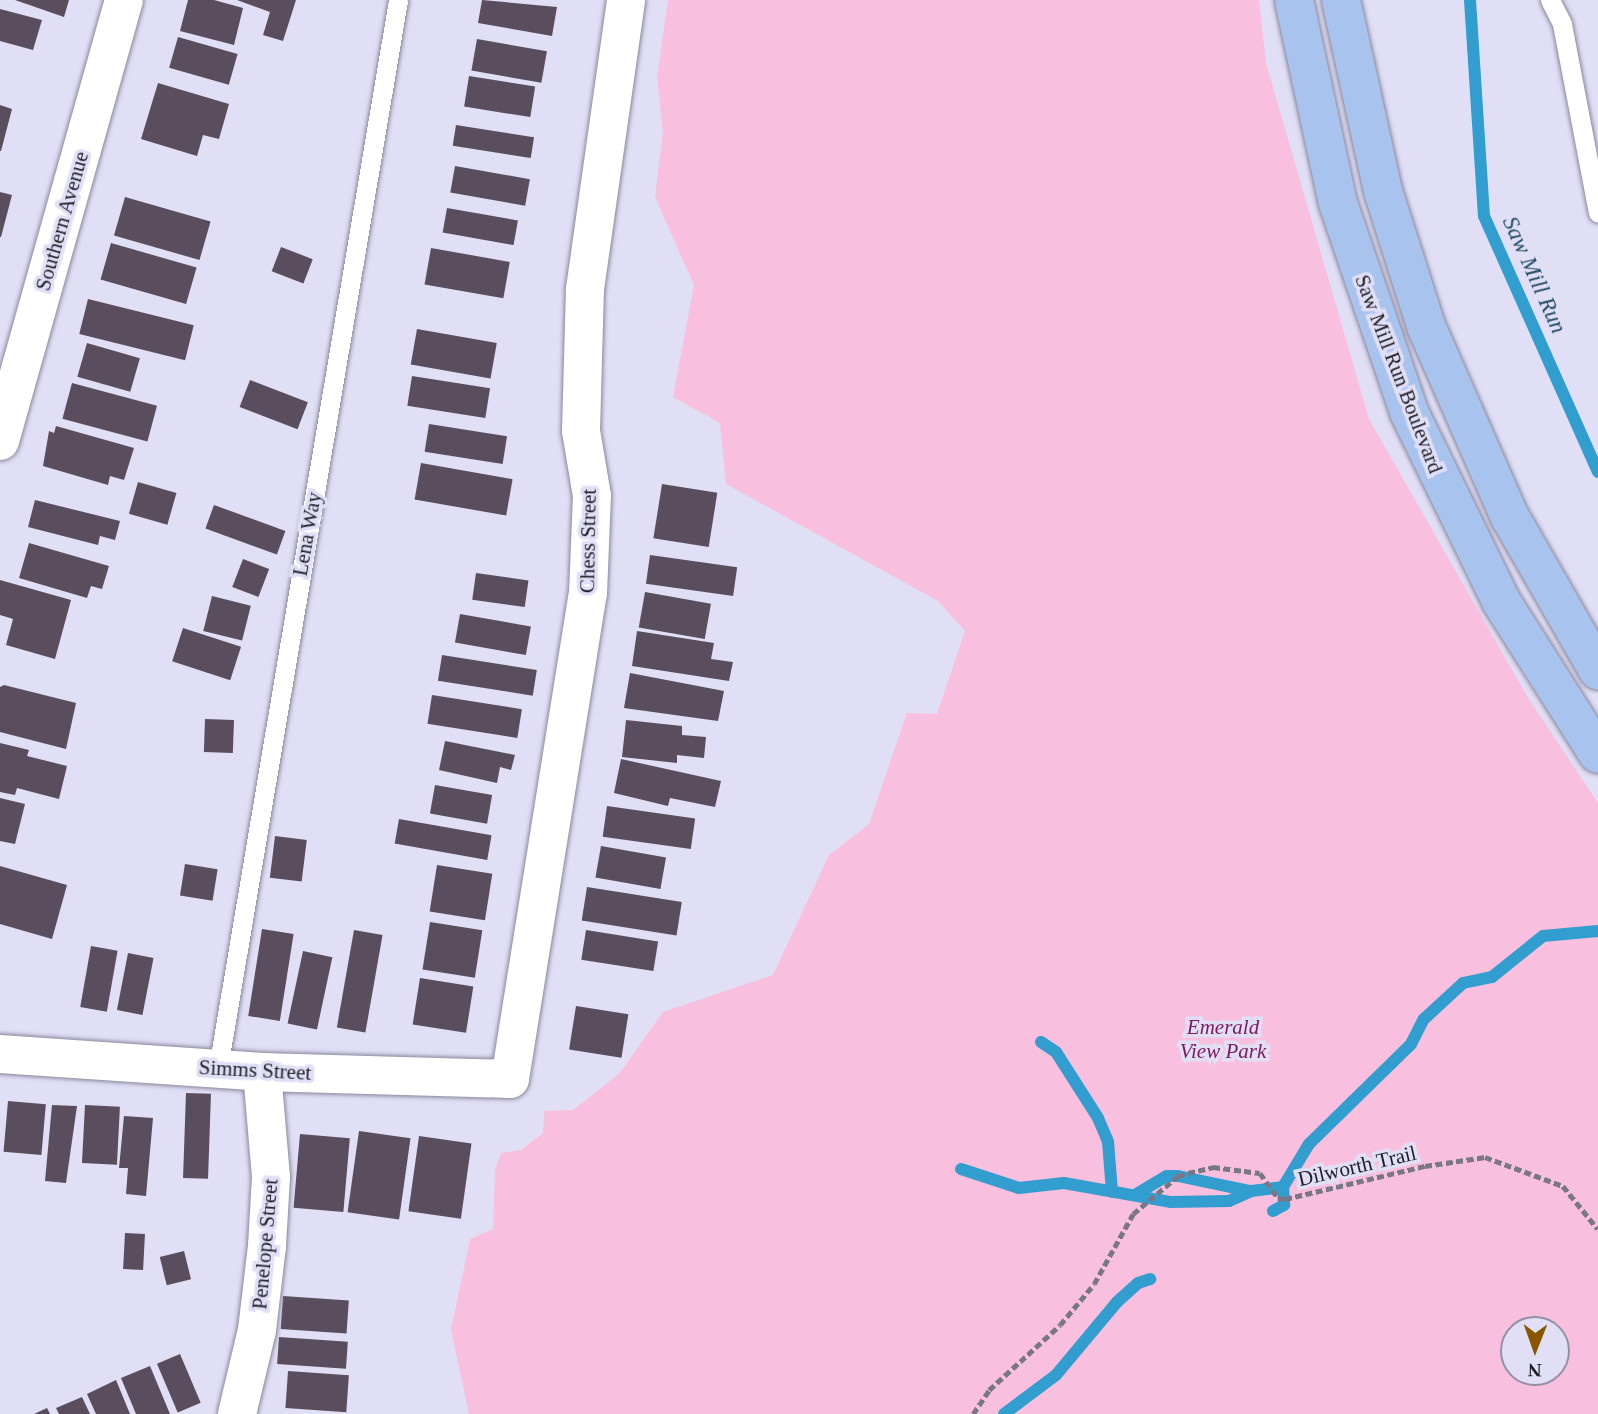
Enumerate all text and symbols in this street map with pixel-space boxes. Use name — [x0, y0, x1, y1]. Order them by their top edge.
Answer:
street label: Southern Avenue — [30, 148, 94, 294]
water label: Saw Mill Run — [1496, 212, 1572, 338]
street label: Saw Mill Run Boulevard — [1350, 271, 1448, 477]
street label: Chess Street — [574, 489, 602, 593]
street label: Lena Way — [287, 490, 327, 578]
park label: Emerald View Park — [1180, 1014, 1266, 1064]
street label: Simms Street — [198, 1054, 312, 1086]
street label: Dilworth Trail — [1295, 1140, 1419, 1192]
street label: Penelope Street — [247, 1178, 283, 1310]
north arrow — [1500, 1316, 1570, 1386]
text: N — [1528, 1360, 1542, 1381]

